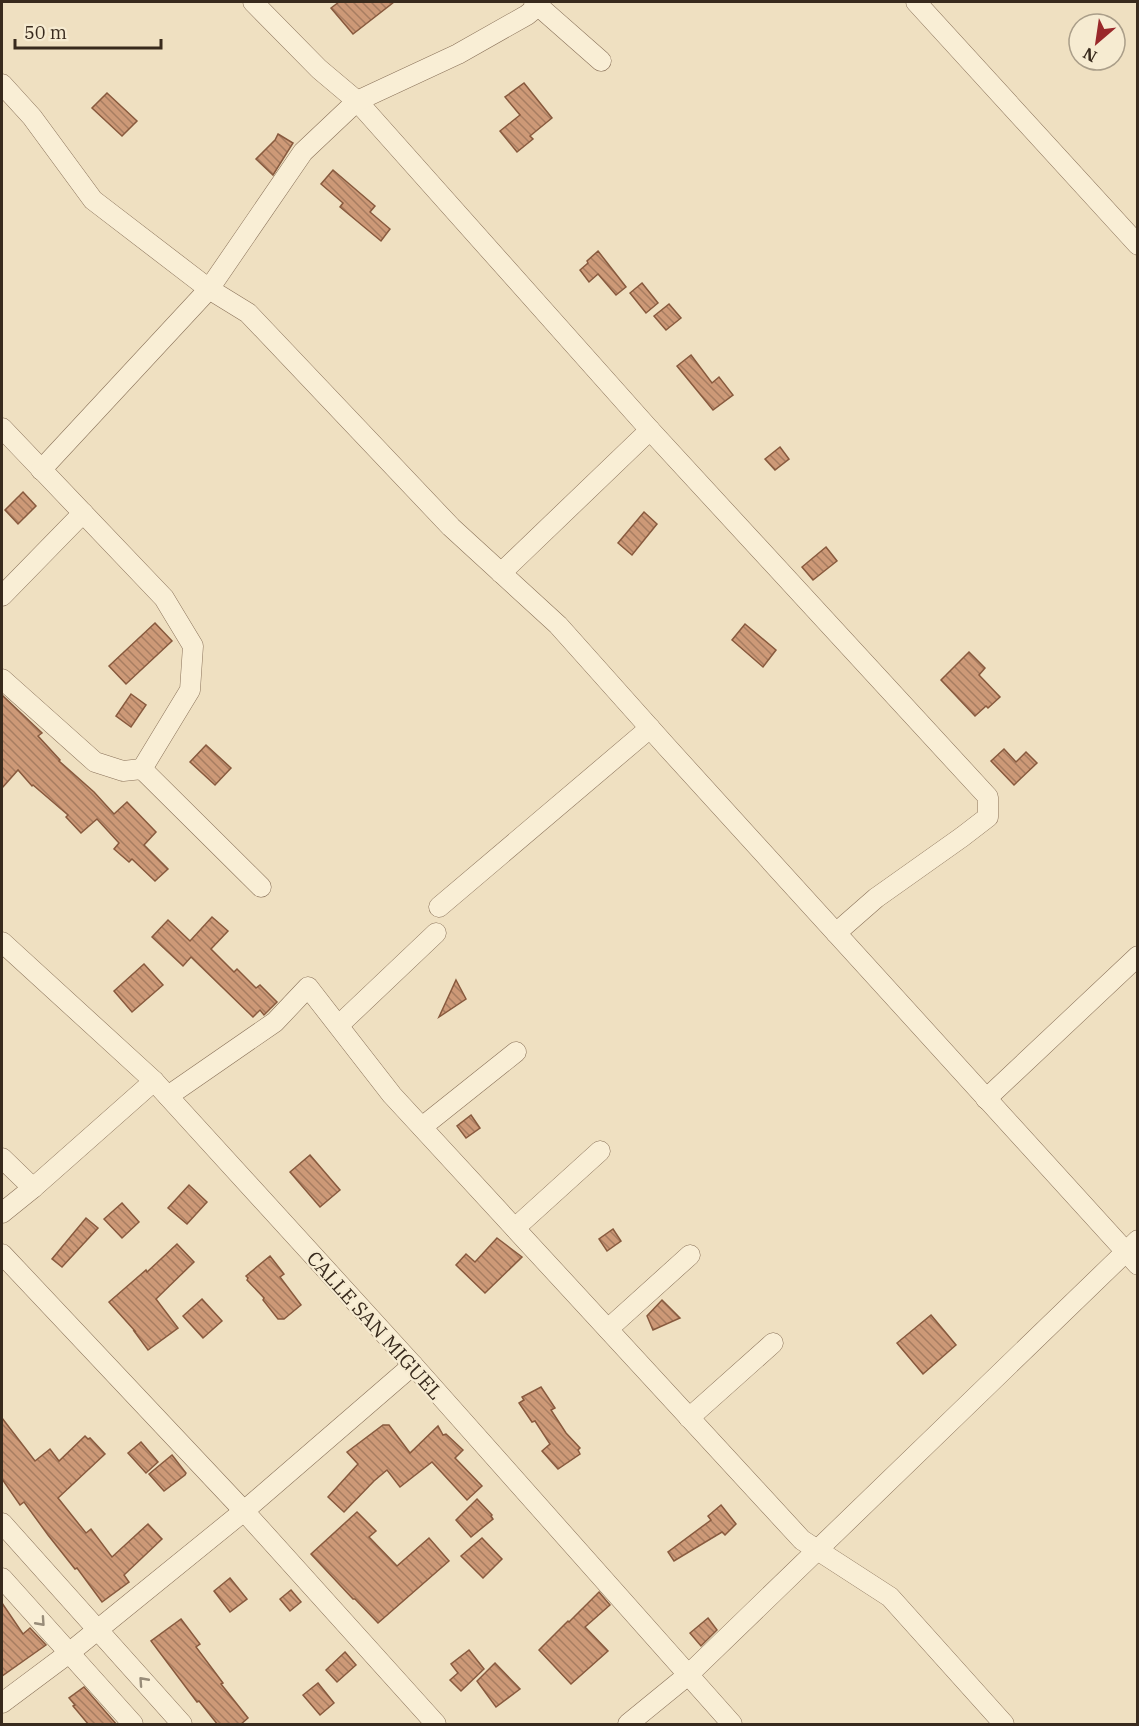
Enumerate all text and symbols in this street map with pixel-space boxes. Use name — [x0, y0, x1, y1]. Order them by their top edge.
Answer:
scale bar — [15, 12, 160, 50]
north arrow — [1067, 12, 1127, 72]
text: 50 m — [24, 21, 67, 44]
text: N — [1079, 43, 1100, 67]
street label: CALLE SAN MIGUEL — [301, 1245, 449, 1405]
one-way arrow — [34, 1615, 45, 1625]
one-way arrow — [139, 1677, 150, 1688]

